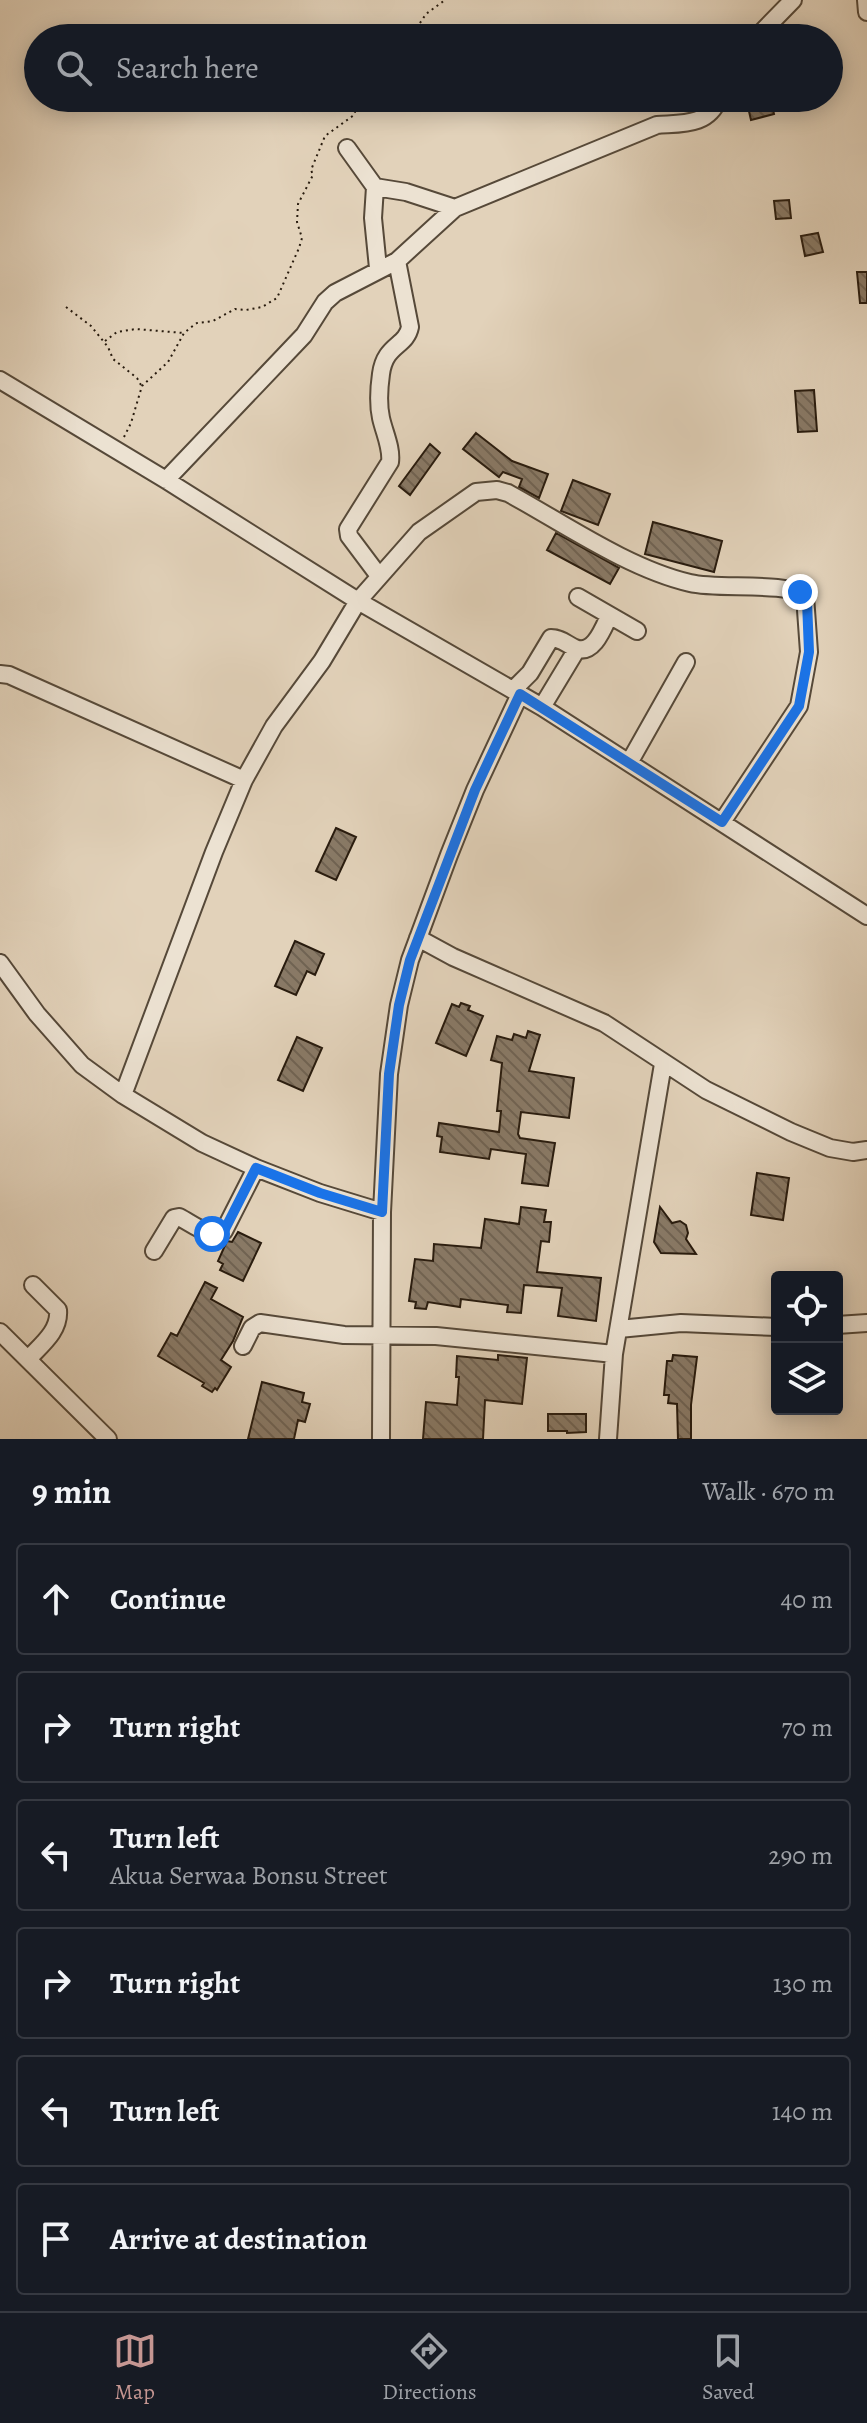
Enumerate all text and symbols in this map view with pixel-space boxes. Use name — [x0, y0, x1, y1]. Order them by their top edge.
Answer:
search box — [24, 24, 843, 112]
icon: search — [52, 46, 96, 90]
text: Search here — [116, 48, 259, 88]
route end — [782, 574, 818, 610]
route start — [194, 1216, 230, 1252]
map controls — [771, 1271, 843, 1415]
button: locate — [771, 1271, 843, 1343]
button: layers — [771, 1343, 843, 1415]
text: 9 min — [32, 1468, 111, 1515]
text: Walk · 670 m — [702, 1474, 835, 1509]
icon: ahead — [34, 1577, 78, 1621]
text: Continue — [110, 1579, 226, 1619]
text: 40 m — [781, 1582, 833, 1617]
icon: right — [34, 1705, 78, 1749]
text: Turn right — [110, 1707, 240, 1747]
text: 70 m — [781, 1710, 833, 1745]
text: Turn left — [110, 1818, 219, 1858]
icon: left — [34, 1833, 78, 1877]
text: 290 m — [768, 1838, 833, 1873]
text: Akua Serwaa Bonsu Street — [110, 1858, 388, 1893]
icon: right — [34, 1961, 78, 2005]
text: Turn right — [110, 1963, 240, 2003]
text: 130 m — [773, 1966, 833, 2001]
icon: left — [34, 2089, 78, 2133]
text: Turn left — [110, 2091, 219, 2131]
text: 140 m — [772, 2094, 833, 2129]
icon: arrive — [34, 2217, 78, 2261]
text: Arrive at destination — [110, 2219, 367, 2259]
tab: Map — [113, 2329, 157, 2407]
tab: Directions — [382, 2329, 477, 2407]
tab: Saved — [702, 2329, 754, 2407]

